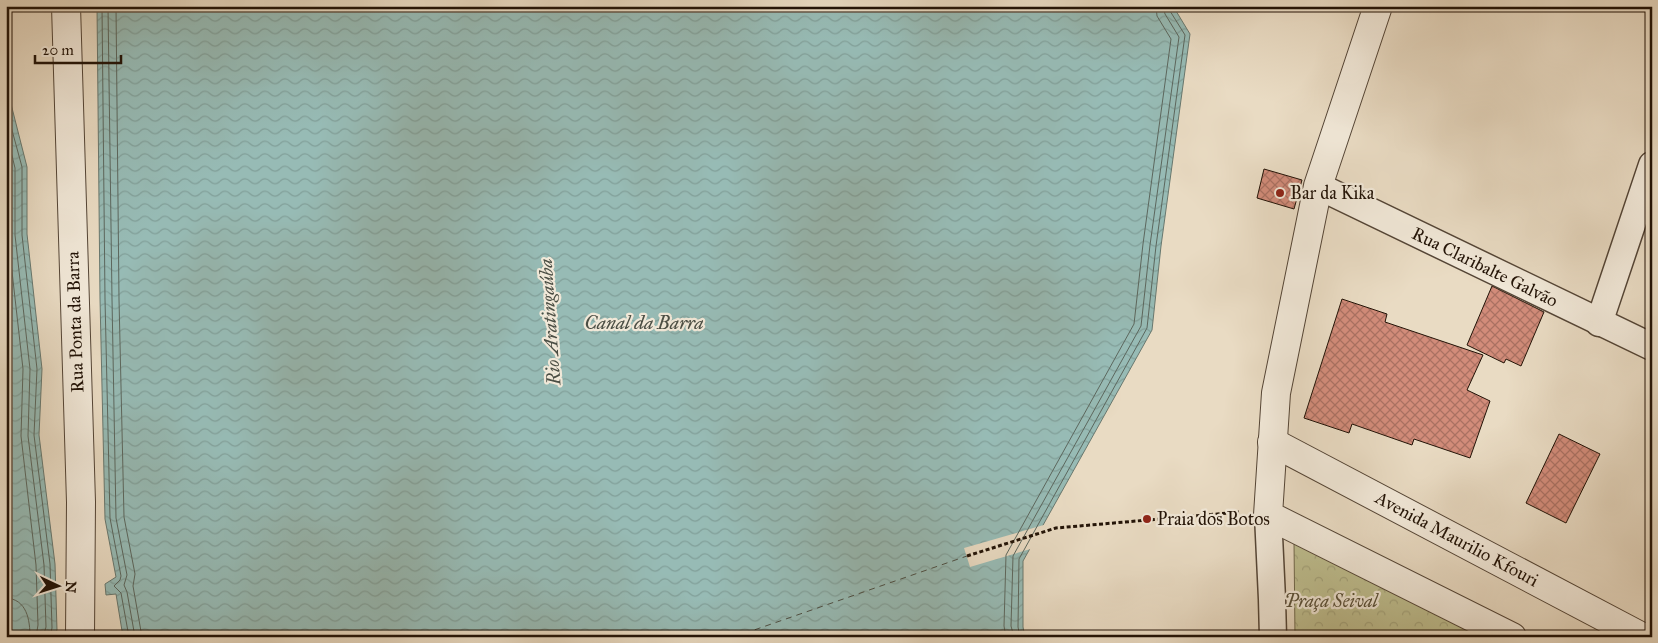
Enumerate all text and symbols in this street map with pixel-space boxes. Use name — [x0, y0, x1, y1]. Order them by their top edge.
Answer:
scale bar — [35, 32, 121, 64]
text: 20 m — [42, 41, 74, 59]
place label: Bar da Kika — [1290, 182, 1375, 204]
marker: Bar da Kika — [1274, 187, 1286, 199]
street label: Rua Claribalte Galvão — [1408, 222, 1562, 312]
street label: Rua Ponta da Barra — [62, 251, 88, 393]
water label: Rio Aratingaúba — [534, 258, 565, 387]
water label: Canal da Barra — [584, 311, 704, 334]
street label: Avenida Maurilio Kfouri — [1371, 486, 1543, 591]
place label: Praia dos Botos — [1157, 508, 1270, 530]
marker: Praia dos Botos — [1141, 513, 1153, 525]
north arrow — [32, 560, 82, 610]
text: N — [62, 580, 79, 594]
park label: Praça Seival — [1285, 590, 1380, 612]

